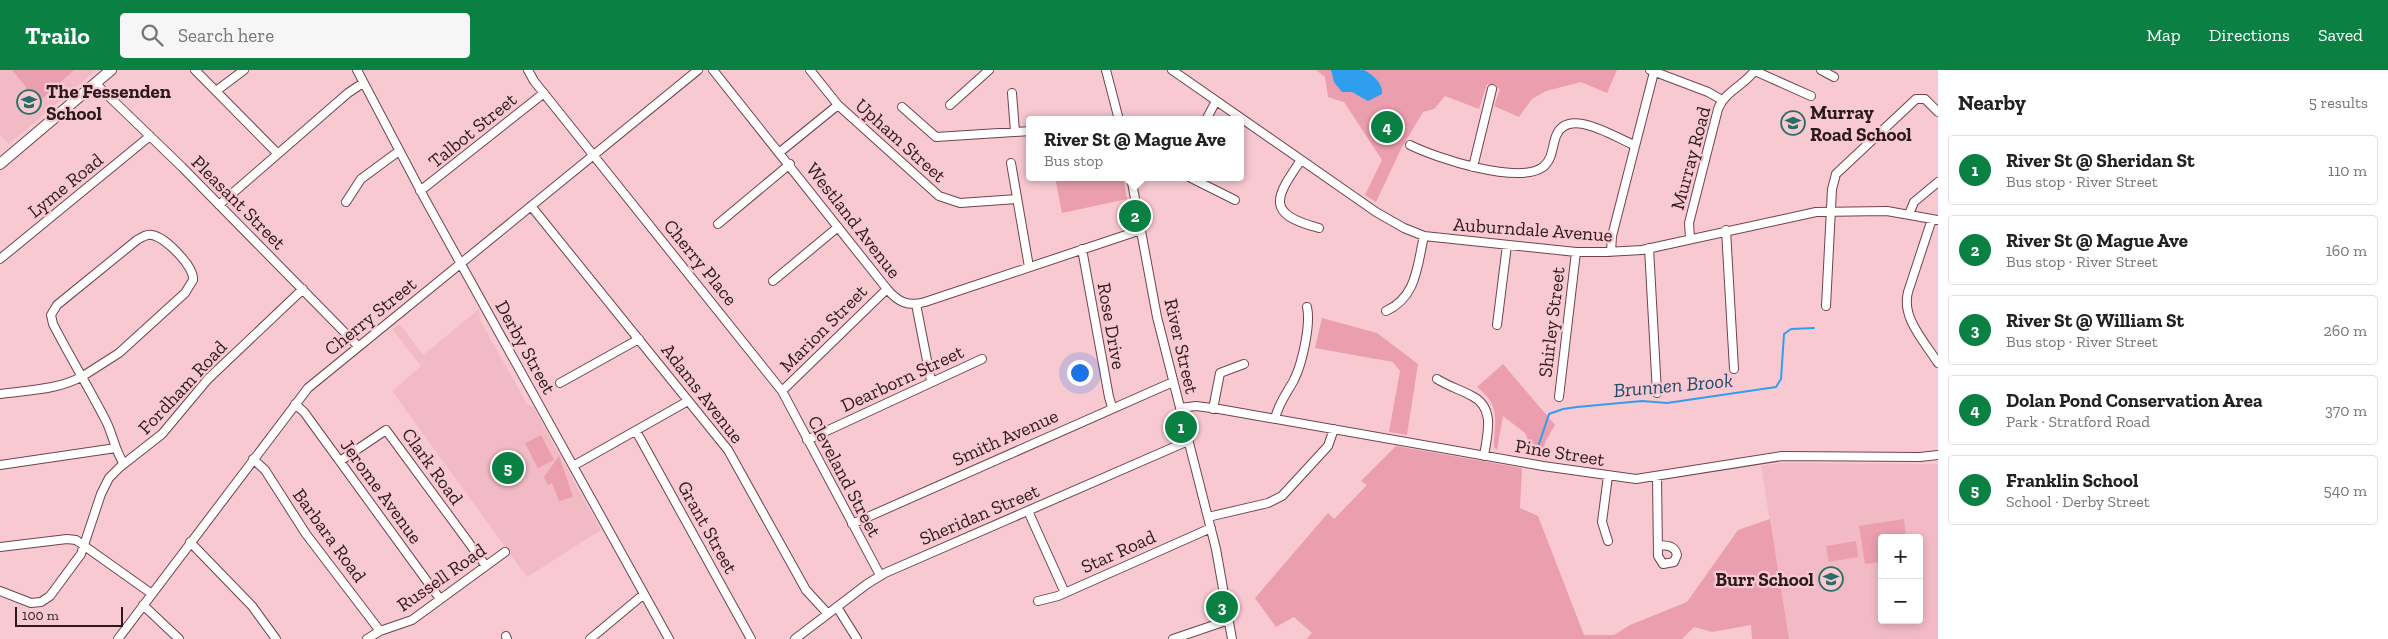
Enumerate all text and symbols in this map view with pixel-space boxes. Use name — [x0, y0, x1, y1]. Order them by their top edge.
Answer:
search box — [120, 13, 470, 58]
text: Trailo — [25, 21, 90, 50]
icon: search — [138, 21, 166, 49]
text: Search here — [178, 24, 274, 47]
text: Map — [2146, 24, 2181, 46]
text: Directions — [2209, 24, 2290, 46]
text: Saved — [2318, 24, 2363, 46]
place label: The Fessenden School — [46, 80, 172, 125]
street label: Talbot Street — [424, 88, 521, 173]
school or university icon: The Fessenden School — [16, 89, 42, 115]
text: Nearby — [1958, 90, 2026, 115]
text: 5 results — [2309, 93, 2368, 112]
street label: Upham Street — [850, 94, 951, 187]
place label: Murray Road School — [1810, 101, 1912, 146]
street label: Murray Road — [1666, 103, 1715, 212]
pin: 4 — [1371, 108, 1403, 146]
school or university icon: Murray Road School — [1780, 110, 1806, 136]
popup — [1026, 116, 1244, 181]
text: River St @ Mague Ave — [1044, 128, 1226, 151]
street label: Lyme Road — [23, 148, 108, 223]
text: River St @ Sheridan St — [2006, 149, 2195, 172]
street label: Pleasant Street — [187, 150, 291, 254]
text: Bus stop — [1044, 151, 1103, 170]
street label: Westland Avenue — [801, 158, 906, 283]
text: 1 — [1972, 161, 1978, 180]
text: 110 m — [2328, 161, 2367, 180]
text: Bus stop · River Street — [2006, 172, 2158, 191]
pin: 2 — [1119, 197, 1151, 235]
street label: Auburndale Avenue — [1452, 212, 1614, 247]
street label: Cherry Place — [659, 215, 742, 310]
text: River St @ Mague Ave — [2006, 229, 2188, 252]
text: 2 — [1971, 241, 1979, 260]
text: 160 m — [2326, 241, 2367, 260]
text: Bus stop · River Street — [2006, 252, 2158, 271]
street label: Shirley Street — [1533, 265, 1570, 379]
street label: Cherry Street — [320, 272, 421, 360]
street label: Marion Street — [775, 280, 872, 377]
street label: Rose Drive — [1093, 281, 1130, 371]
street label: Derby Street — [490, 296, 561, 398]
street label: River Street — [1159, 296, 1204, 396]
text: River St @ William St — [2006, 309, 2184, 332]
text: 3 — [1971, 321, 1979, 340]
text: 260 m — [2324, 321, 2367, 340]
text: Bus stop · River Street — [2006, 332, 2158, 351]
street label: Fordham Road — [133, 335, 232, 439]
street label: Adams Avenue — [656, 339, 749, 448]
street label: Dearborn Street — [837, 340, 967, 417]
your location — [1067, 360, 1093, 386]
water label: Brunnen Brook — [1612, 368, 1734, 402]
text: Dolan Pond Conservation Area — [2006, 389, 2263, 412]
text: 4 — [1970, 401, 1980, 420]
text: 370 m — [2325, 401, 2367, 420]
street label: Smith Avenue — [949, 404, 1062, 471]
pin: 1 — [1165, 408, 1197, 446]
street label: Cleveland Street — [803, 412, 886, 541]
text: Park · Stratford Road — [2006, 412, 2150, 431]
street label: Clark Road — [397, 423, 469, 510]
street label: Jerome Avenue — [336, 434, 427, 548]
street label: Pine Street — [1513, 434, 1606, 471]
pin: 5 — [492, 449, 524, 487]
text: Franklin School — [2006, 469, 2138, 492]
street label: Grant Street — [673, 477, 742, 578]
street label: Sheridan Street — [916, 479, 1043, 550]
text: 5 — [1971, 481, 1979, 500]
text: 540 m — [2324, 481, 2367, 500]
street label: Barbara Road — [288, 484, 372, 587]
text: School · Derby Street — [2006, 492, 2150, 511]
street label: Star Road — [1077, 525, 1160, 578]
map controls — [1878, 534, 1923, 624]
button: + — [1878, 534, 1923, 579]
street label: Russell Road — [392, 538, 491, 616]
school or university icon: Burr School — [1818, 566, 1844, 592]
place label: Burr School — [1715, 568, 1815, 591]
button: − — [1878, 579, 1923, 624]
pin: 3 — [1206, 588, 1238, 626]
scale bar — [15, 604, 122, 627]
text: 100 m — [22, 607, 59, 624]

